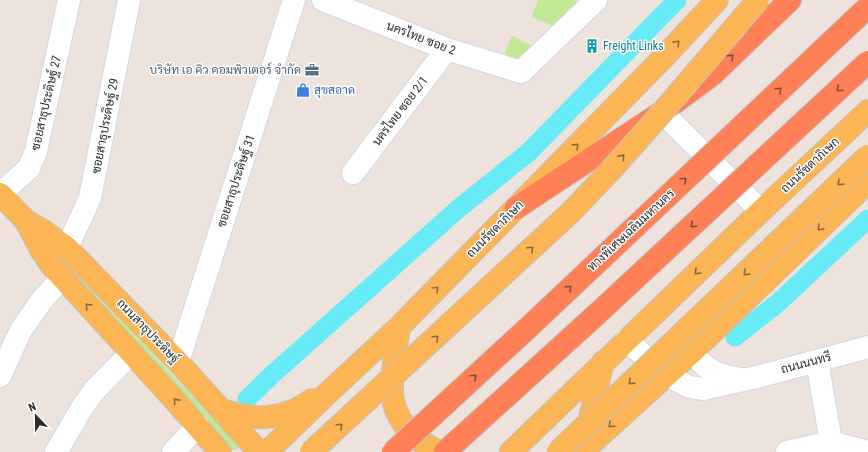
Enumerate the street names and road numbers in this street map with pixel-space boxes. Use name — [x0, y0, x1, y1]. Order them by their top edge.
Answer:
street label: นครไทย ซอย 2 — [384, 17, 458, 58]
street label: ซอยสาธุประดิษฐ์ 27 — [27, 54, 66, 152]
street label: นครไทย ซอย 2/1 — [369, 73, 431, 148]
street label: ซอยสาธุประดิษฐ์ 29 — [88, 77, 123, 175]
street label: ซอยสาธุประดิษฐ์ 31 — [213, 132, 260, 230]
street label: ถนนรัชดาภิเษก — [778, 134, 842, 195]
street label: ทางพิเศษเฉลิมมหานคร — [585, 186, 677, 274]
street label: ถนนรัชดาภิเษก — [464, 198, 526, 260]
street label: ถนนสาธุประดิษฐ์ — [113, 295, 183, 367]
street label: ถนนนนทรี — [779, 349, 833, 376]

